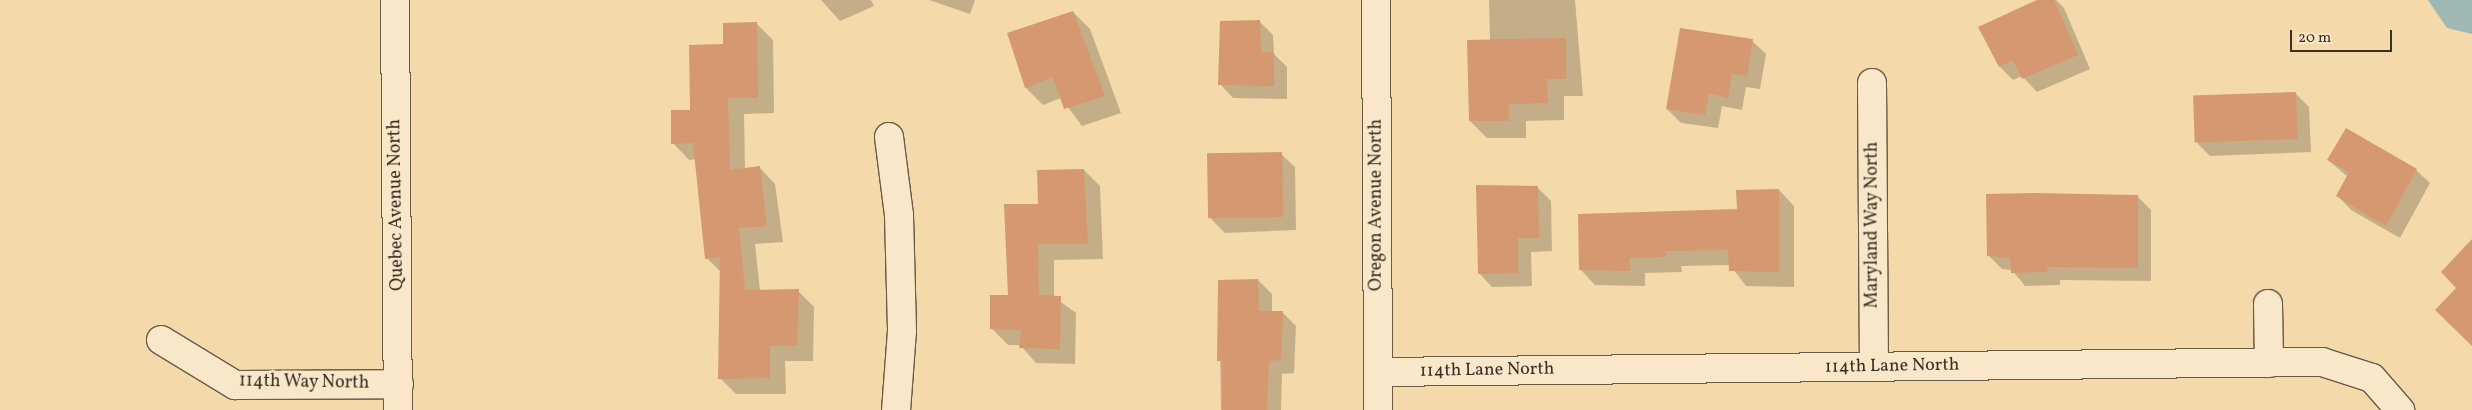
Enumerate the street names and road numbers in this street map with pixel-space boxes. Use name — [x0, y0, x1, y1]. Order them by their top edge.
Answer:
street label: Quebec Avenue North — [385, 119, 409, 291]
street label: Oregon Avenue North — [1366, 119, 1388, 291]
street label: Maryland Way North — [1862, 141, 1884, 309]
street label: 114th Lane North — [1824, 355, 1960, 379]
street label: 114th Lane North — [1419, 359, 1555, 383]
street label: 114th Way North — [238, 371, 370, 395]

